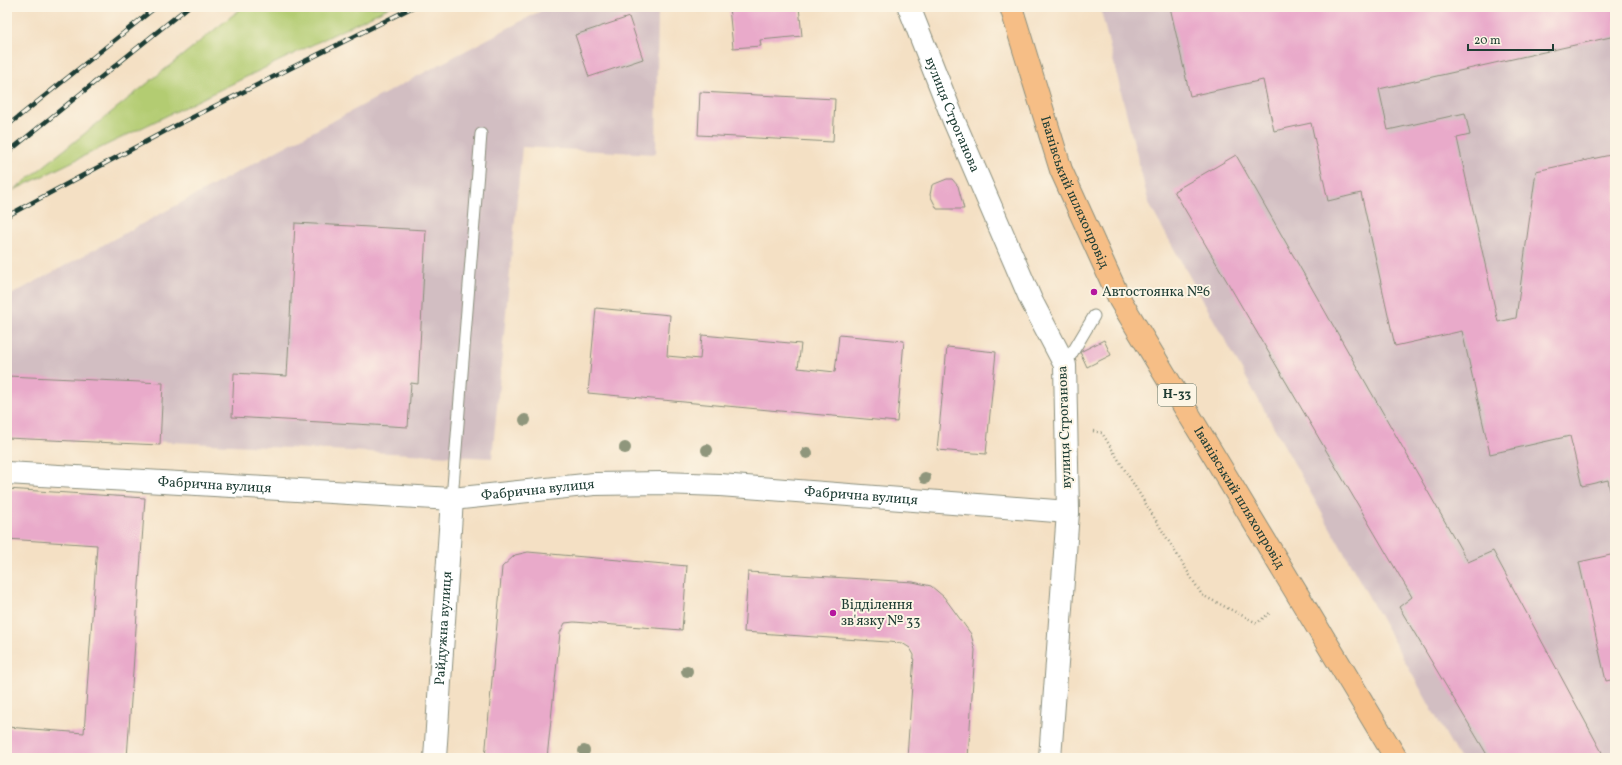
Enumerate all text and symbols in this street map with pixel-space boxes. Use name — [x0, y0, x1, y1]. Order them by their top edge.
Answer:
scale bar — [1468, 26, 1553, 52]
text: 20 m — [1474, 33, 1501, 49]
street label: вулиця Строганова — [920, 54, 984, 175]
street label: Іванівський шляхопровід — [1035, 114, 1114, 272]
place label: Автостоянка №6 — [1102, 283, 1210, 302]
marker: Автостоянка №6 — [1089, 287, 1099, 297]
street label: вулиця Строганова — [1053, 365, 1077, 489]
road number: Н-33 — [1158, 384, 1196, 406]
street label: Іванівський шляхопровід — [1189, 423, 1289, 573]
street label: Фабрична вулиця — [157, 472, 272, 498]
street label: Фабрична вулиця — [480, 475, 595, 505]
street label: Фабрична вулиця — [803, 482, 919, 510]
street label: Райдужна вулиця — [430, 571, 457, 686]
place label: Відділення зв'язку № 33 — [841, 596, 920, 631]
marker: Відділення зв'язку № 33 — [828, 608, 838, 618]

